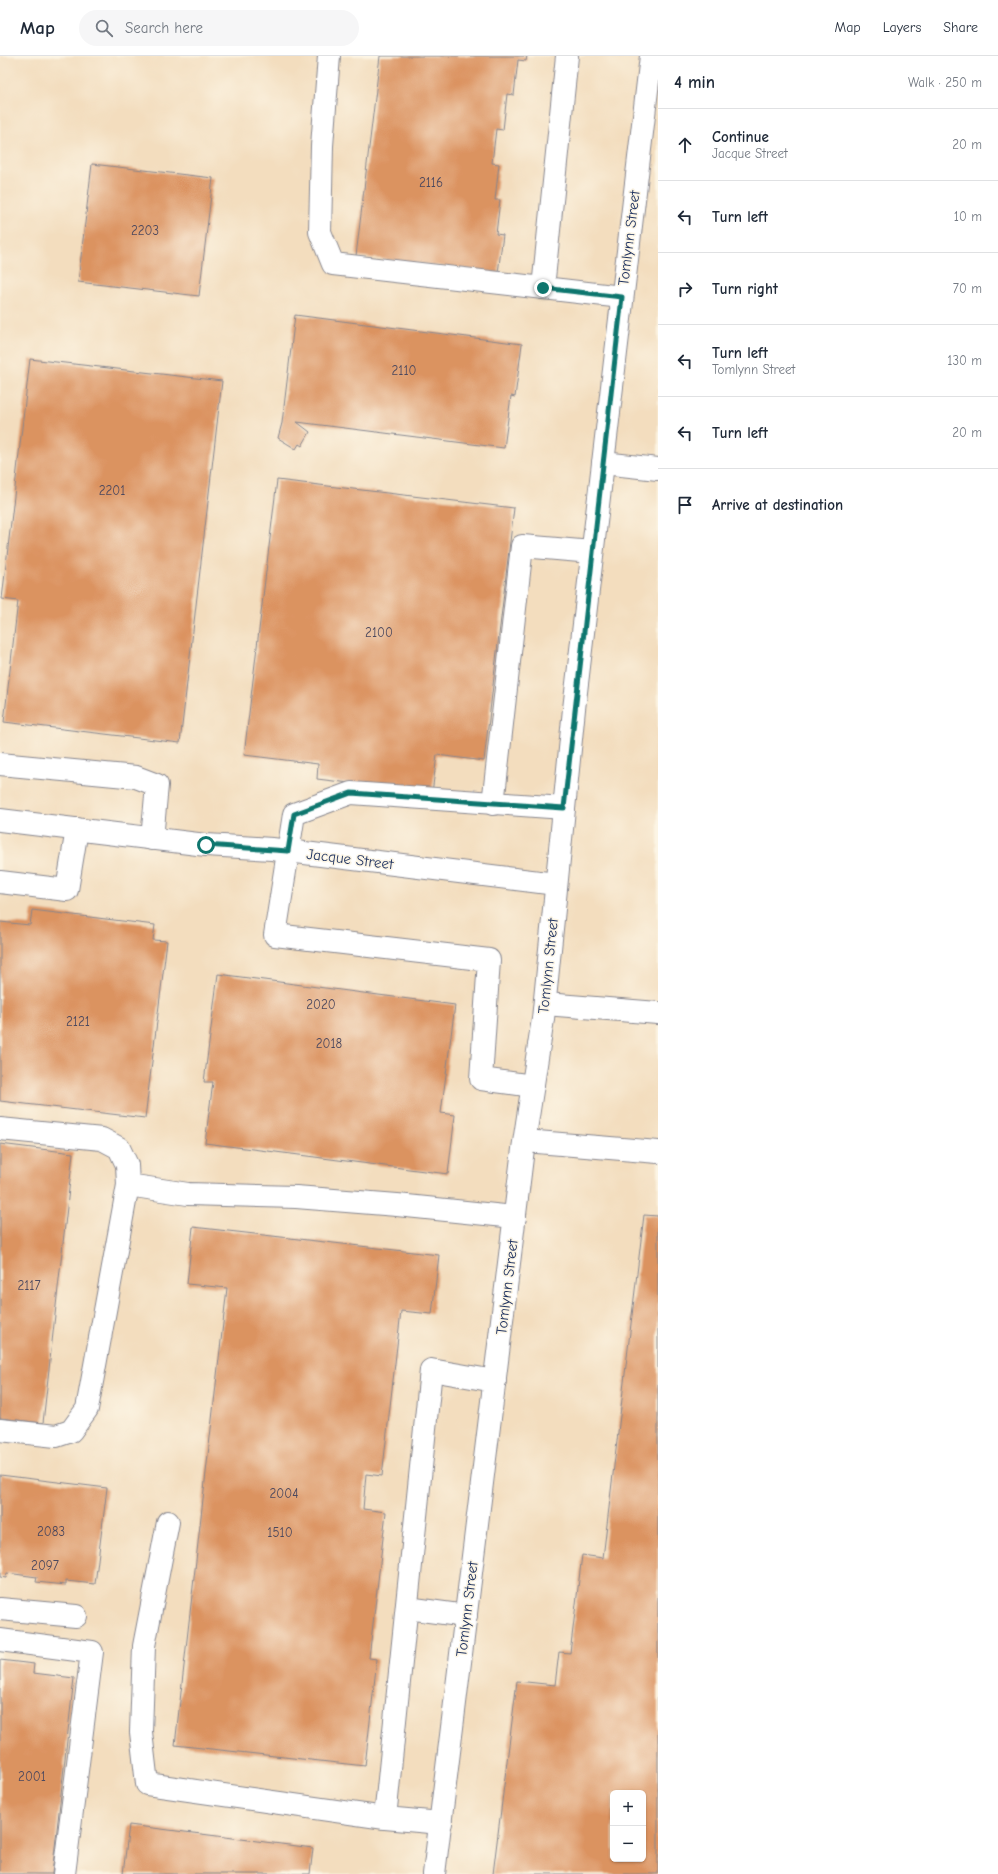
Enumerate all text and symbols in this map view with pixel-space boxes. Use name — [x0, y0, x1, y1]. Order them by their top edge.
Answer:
search box — [79, 10, 359, 46]
text: Map — [20, 17, 55, 39]
icon: search — [93, 17, 115, 39]
text: Search here — [125, 19, 203, 37]
text: Map — [834, 19, 861, 36]
text: Layers — [883, 19, 921, 36]
text: Share — [943, 19, 978, 36]
text: 4 min — [674, 73, 715, 92]
text: Walk · 250 m — [908, 75, 982, 90]
text: Continue — [712, 128, 769, 146]
icon: ahead — [674, 134, 696, 156]
text: 20 m — [952, 137, 982, 152]
text: Jacque Street — [712, 146, 788, 161]
house number: 2116 — [419, 175, 443, 190]
street label: Tomlynn Street — [614, 189, 644, 287]
icon: left — [674, 206, 696, 228]
text: Turn left — [712, 208, 768, 226]
text: 10 m — [954, 209, 982, 224]
house number: 2203 — [131, 223, 159, 238]
icon: right — [674, 278, 696, 300]
route end — [534, 279, 552, 297]
text: Turn right — [712, 280, 778, 298]
text: 70 m — [953, 281, 982, 296]
text: Turn left — [712, 344, 768, 362]
icon: left — [674, 350, 696, 372]
text: 130 m — [947, 353, 982, 368]
text: Tomlynn Street — [712, 362, 795, 377]
house number: 2110 — [391, 363, 417, 378]
icon: left — [674, 422, 696, 444]
text: Turn left — [712, 424, 768, 442]
text: 20 m — [952, 425, 982, 440]
house number: 2201 — [99, 483, 125, 498]
icon: arrive — [674, 494, 696, 516]
text: Arrive at destination — [712, 496, 843, 514]
house number: 2100 — [365, 625, 393, 640]
route start — [197, 836, 215, 854]
street label: Jacque Street — [306, 845, 395, 873]
street label: Tomlynn Street — [534, 917, 562, 1015]
house number: 2020 — [306, 997, 336, 1012]
house number: 2121 — [66, 1014, 90, 1029]
house number: 2018 — [316, 1036, 343, 1051]
street label: Tomlynn Street — [492, 1238, 522, 1336]
house number: 2117 — [17, 1278, 41, 1293]
house number: 2004 — [270, 1486, 298, 1501]
house number: 2083 — [37, 1524, 65, 1539]
house number: 1510 — [267, 1525, 293, 1540]
house number: 2097 — [31, 1558, 59, 1573]
street label: Tomlynn Street — [452, 1560, 482, 1658]
house number: 2001 — [18, 1769, 46, 1784]
map controls — [610, 1790, 646, 1862]
button: + — [610, 1790, 646, 1826]
button: − — [610, 1826, 646, 1862]

